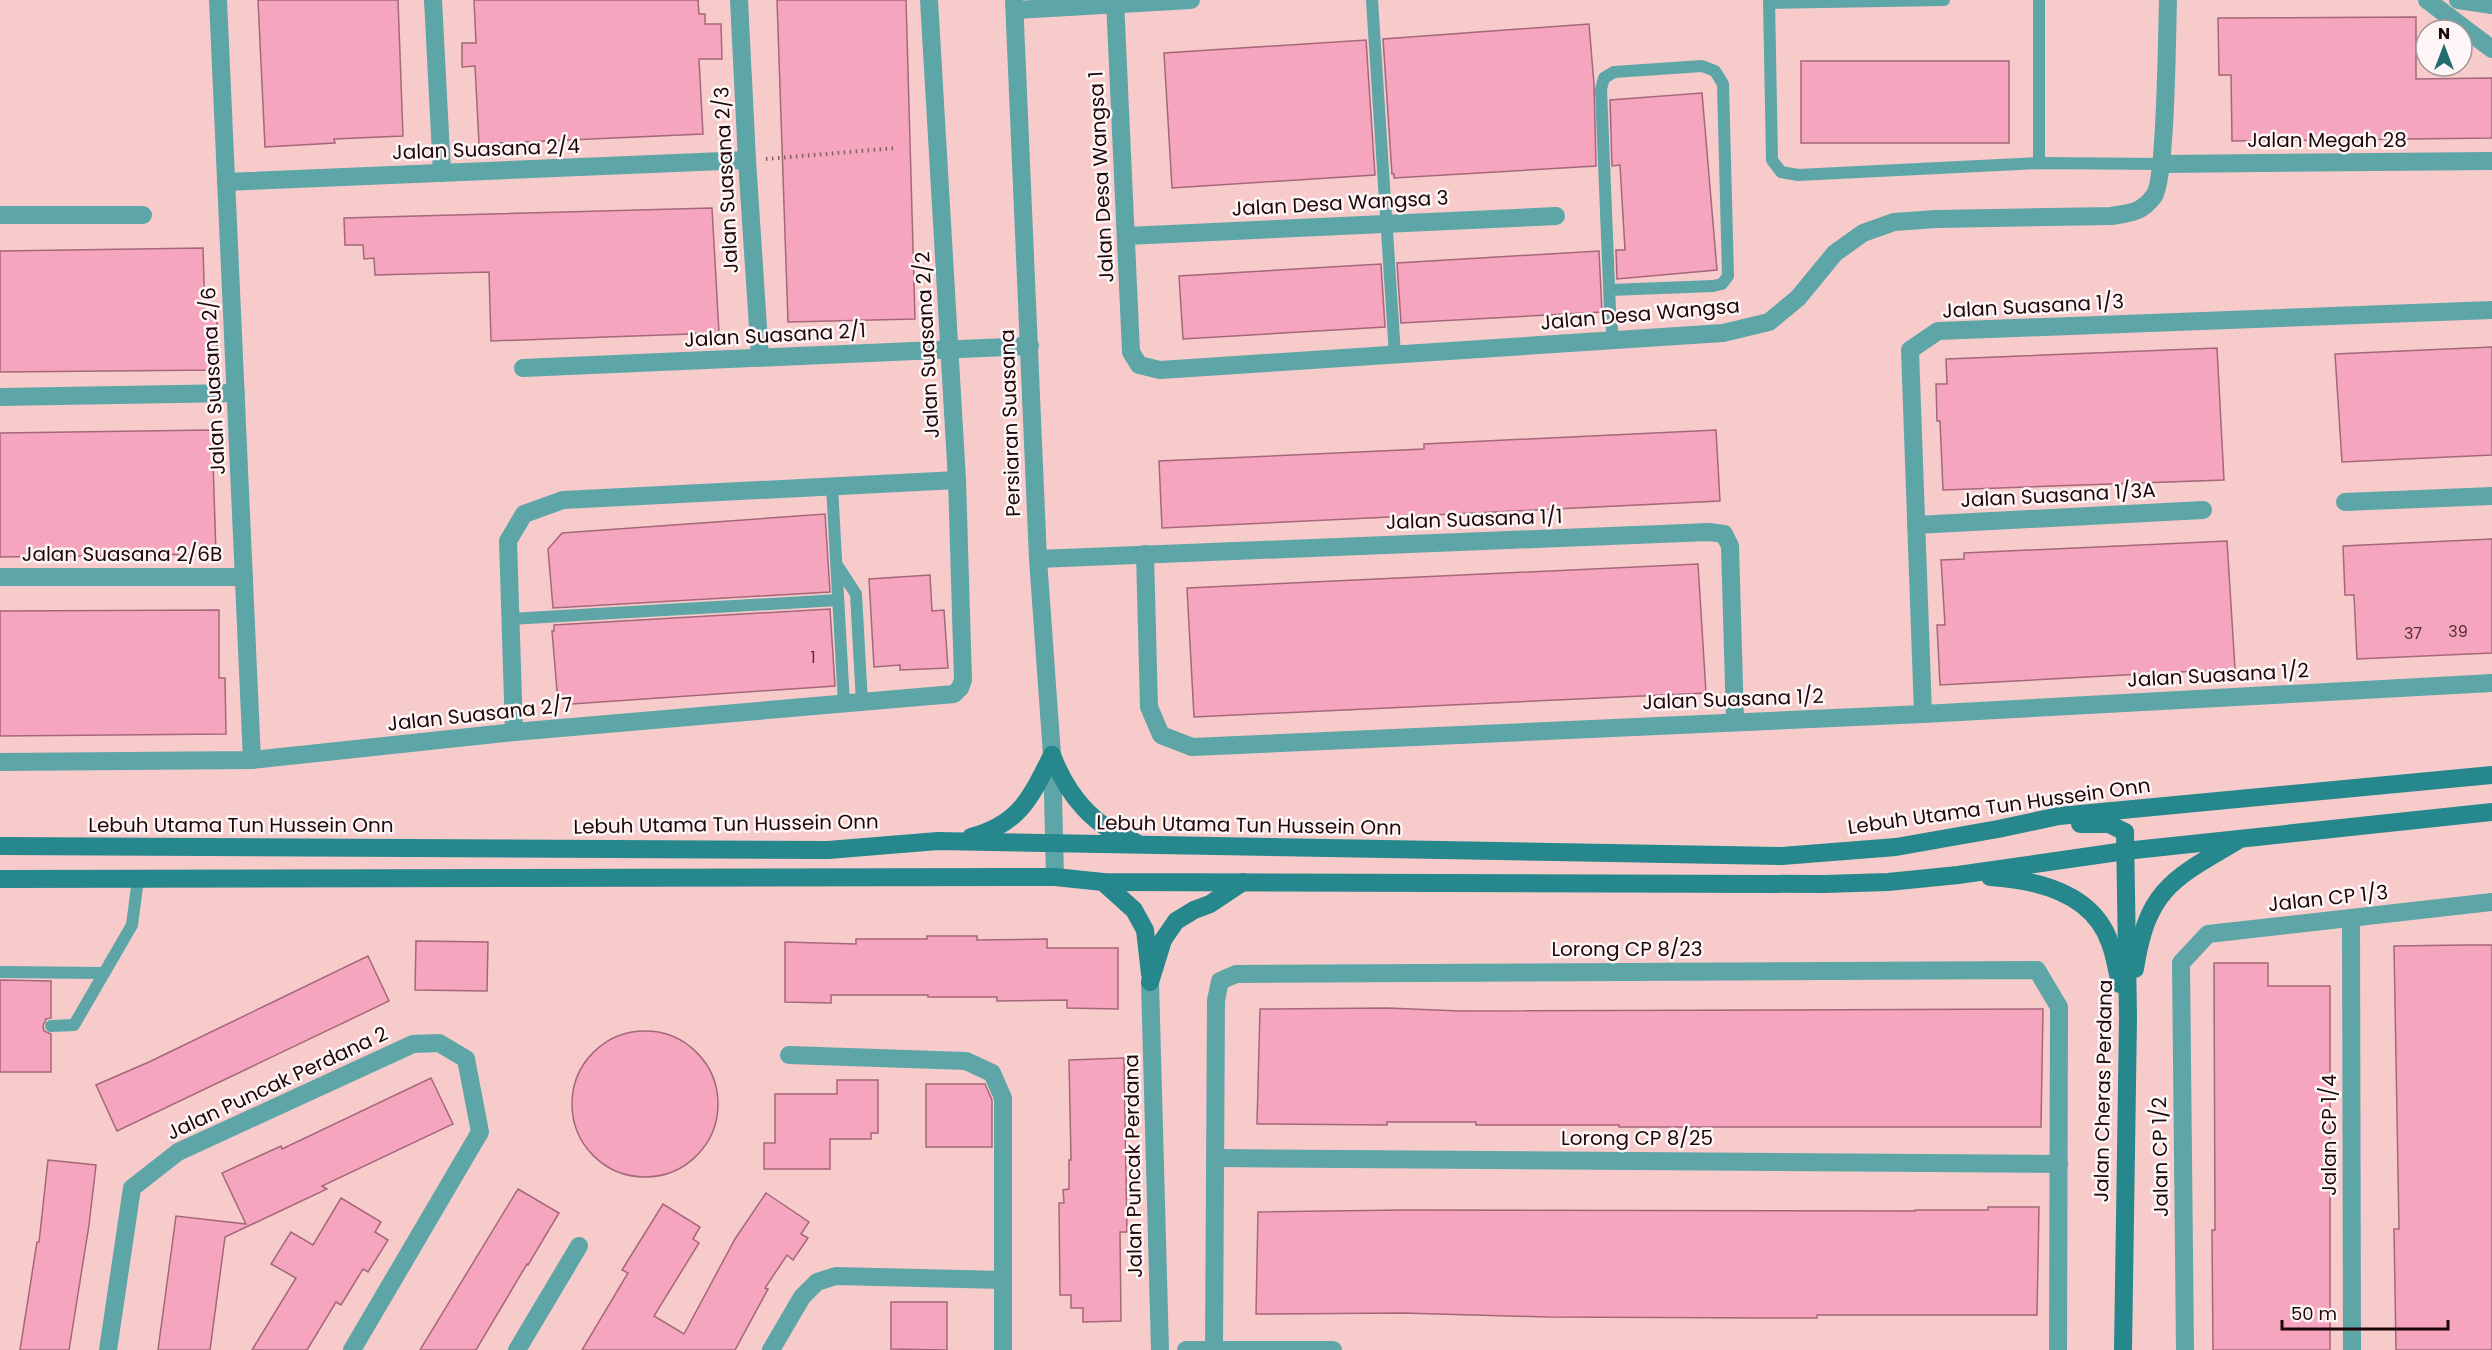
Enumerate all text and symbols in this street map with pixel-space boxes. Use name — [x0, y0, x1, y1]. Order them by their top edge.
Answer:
north arrow — [2414, 18, 2474, 78]
text: N — [2438, 22, 2450, 45]
street label: Jalan Desa Wangsa 1 — [1081, 71, 1121, 283]
street label: Jalan Suasana 2/3 — [707, 86, 745, 274]
street label: Jalan Megah 28 — [2247, 126, 2407, 154]
street label: Jalan Suasana 2/4 — [392, 132, 580, 166]
street label: Jalan Desa Wangsa 3 — [1231, 183, 1449, 223]
street label: Jalan Suasana 2/2 — [908, 251, 946, 439]
street label: Jalan Suasana 2/6 — [194, 286, 232, 476]
street label: Jalan Suasana 1/3 — [1941, 287, 2125, 325]
street label: Jalan Desa Wangsa — [1539, 291, 1741, 337]
street label: Jalan Suasana 2/1 — [683, 316, 867, 354]
street label: Persiaran Suasana — [993, 329, 1027, 517]
street label: Jalan Suasana 1/3A — [1960, 476, 2156, 514]
street label: Jalan Suasana 1/1 — [1385, 502, 1563, 536]
street label: Jalan Suasana 2/6B — [22, 540, 222, 568]
house number: 39 — [2448, 620, 2468, 643]
house number: 37 — [2404, 622, 2422, 645]
house number: 1 — [810, 646, 816, 669]
street label: Jalan Suasana 1/2 — [2126, 656, 2310, 694]
street label: Jalan Suasana 1/2 — [1642, 682, 1824, 716]
street label: Jalan Suasana 2/7 — [386, 690, 574, 738]
street label: Lebuh Utama Tun Hussein Onn — [1846, 771, 2152, 841]
street label: Lebuh Utama Tun Hussein Onn — [573, 807, 879, 841]
street label: Lebuh Utama Tun Hussein Onn — [1096, 808, 1402, 842]
street label: Lebuh Utama Tun Hussein Onn — [88, 811, 394, 839]
street label: Jalan CP 1/3 — [2266, 878, 2390, 918]
street label: Lorong CP 8/23 — [1551, 935, 1703, 963]
street label: Jalan Cheras Perdana — [2087, 979, 2119, 1203]
street label: Jalan Puncak Perdana 2 — [162, 1019, 392, 1147]
street label: Jalan Puncak Perdana — [1117, 1054, 1149, 1278]
street label: Jalan CP 1/4 — [2315, 1074, 2343, 1196]
street label: Jalan CP 1/2 — [2145, 1097, 2175, 1217]
street label: Lorong CP 8/25 — [1561, 1124, 1713, 1152]
scale bar — [2282, 1293, 2448, 1331]
text: 50 m — [2291, 1301, 2337, 1326]

